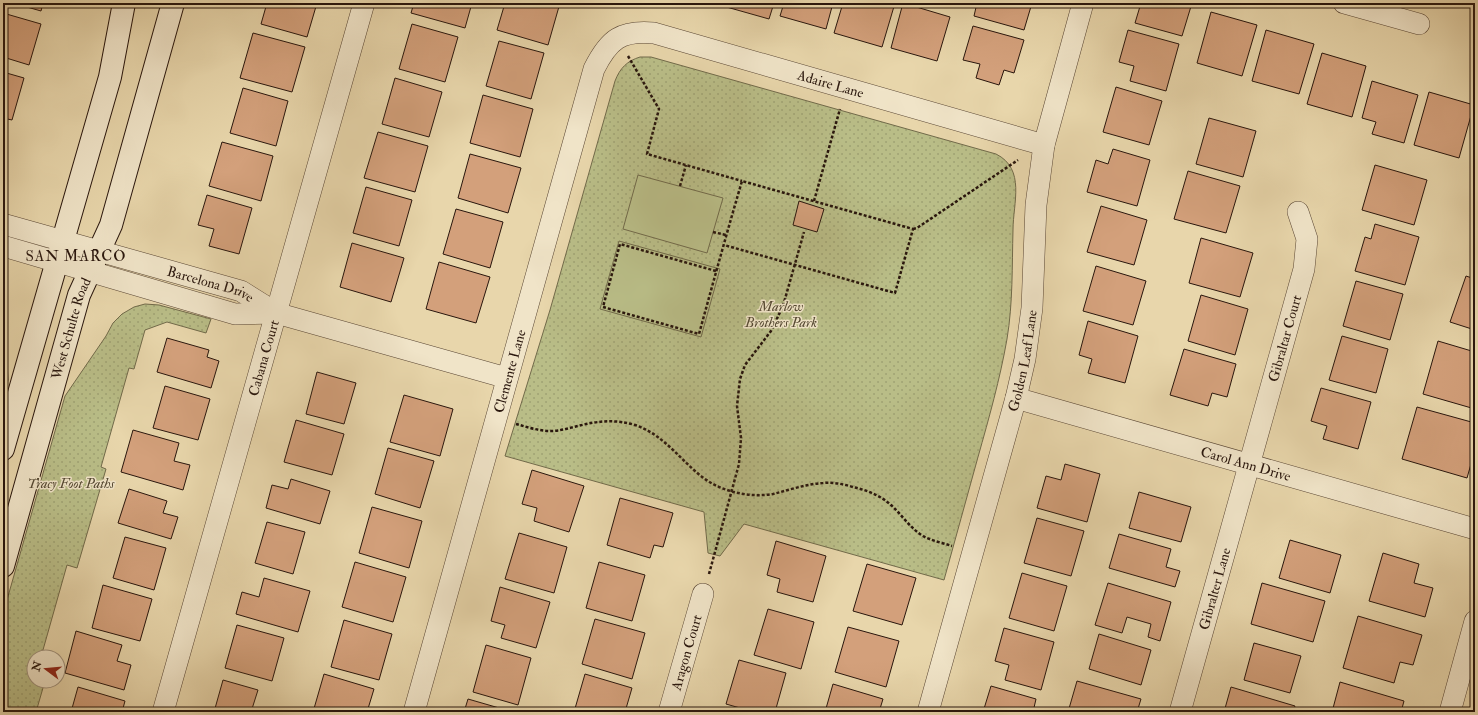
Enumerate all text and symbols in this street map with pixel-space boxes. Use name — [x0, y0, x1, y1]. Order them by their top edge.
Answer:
street label: Adaire Lane — [794, 66, 866, 101]
district label: SAN MARCO — [25, 247, 127, 266]
street label: Barcelona Drive — [165, 262, 257, 306]
street label: West Schulte Road — [47, 275, 94, 382]
street label: Gibraltar Court — [1264, 293, 1305, 384]
park label: Marlow Brothers Park — [744, 298, 817, 331]
street label: Golden Leaf Lane — [1004, 309, 1040, 413]
street label: Cabana Court — [244, 317, 282, 398]
street label: Clemente Lane — [490, 327, 529, 415]
street label: Carol Ann Drive — [1199, 443, 1293, 485]
park label: Tracy Foot Paths — [28, 475, 116, 492]
street label: Gibralter Lane — [1195, 546, 1234, 632]
street label: Aragon Court — [667, 612, 705, 693]
north arrow — [26, 649, 66, 689]
text: N — [29, 659, 45, 674]

